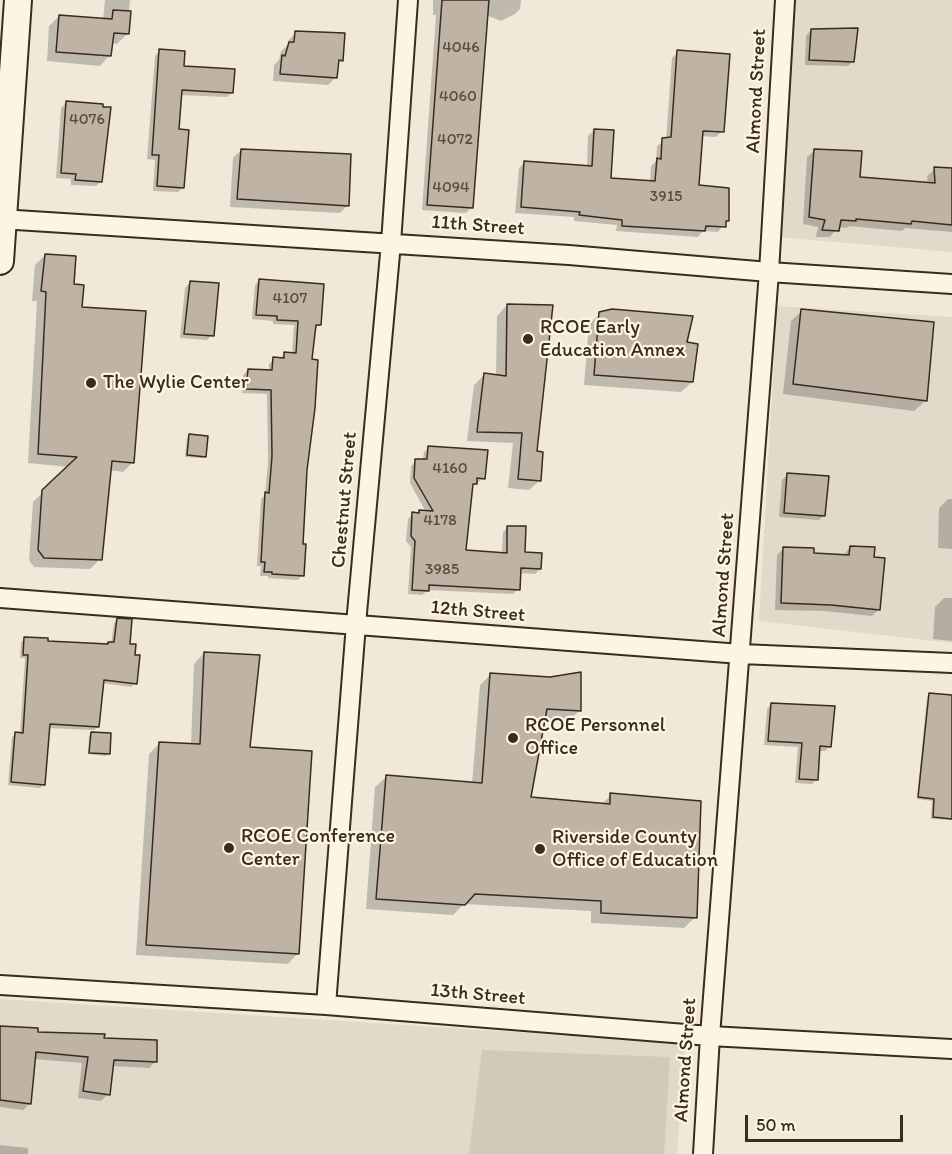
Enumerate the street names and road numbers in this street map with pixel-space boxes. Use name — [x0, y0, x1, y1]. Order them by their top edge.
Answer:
street label: Almond Street — [742, 28, 772, 154]
street label: 11th Street — [430, 211, 526, 241]
street label: Chestnut Street — [327, 431, 363, 569]
street label: Almond Street — [708, 512, 740, 638]
street label: 12th Street — [430, 596, 526, 628]
street label: 13th Street — [429, 979, 527, 1011]
street label: Almond Street — [670, 997, 702, 1123]

